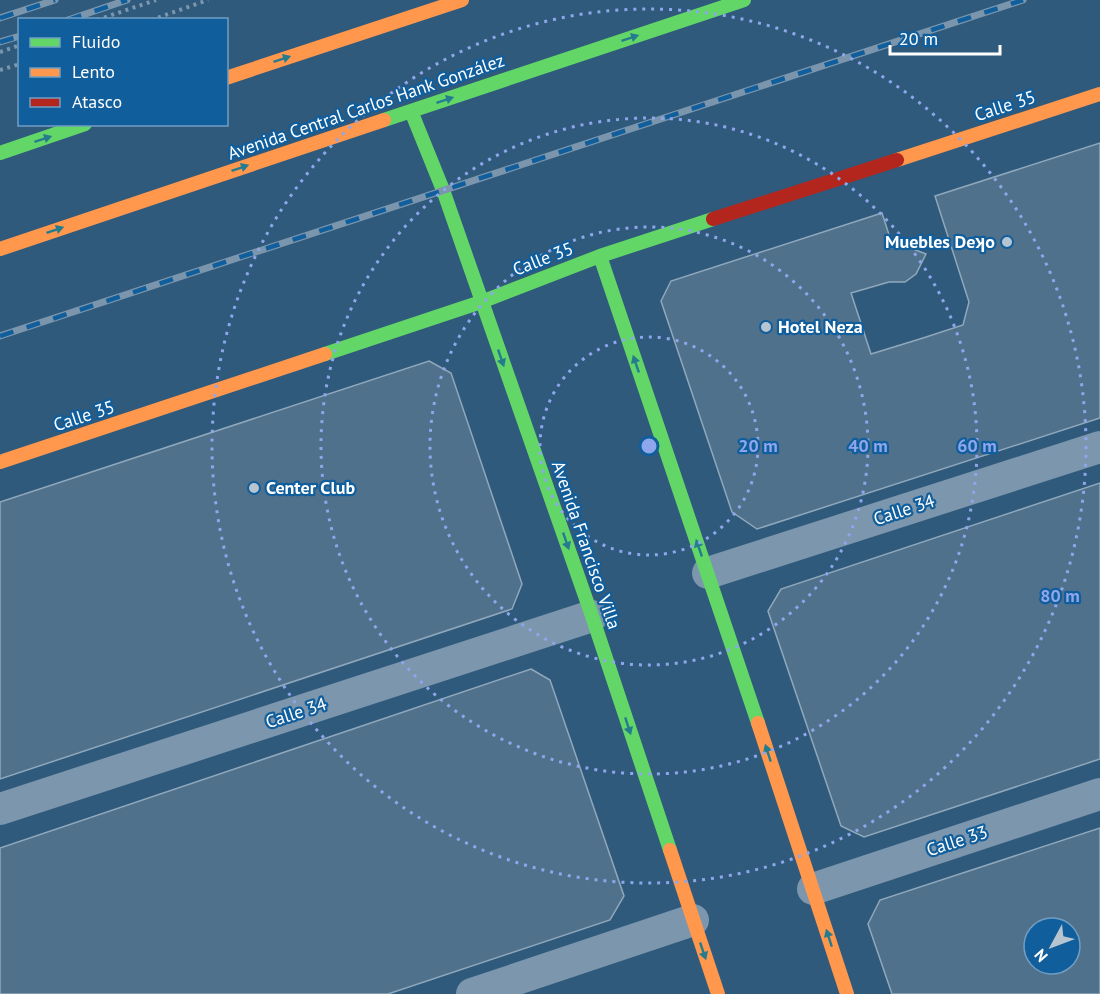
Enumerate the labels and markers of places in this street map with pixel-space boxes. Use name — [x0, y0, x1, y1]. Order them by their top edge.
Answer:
place label: Muebles Deʞo — [885, 230, 995, 253]
marker: Muebles Deʞo — [1000, 235, 1014, 249]
place label: Hotel Neza — [778, 315, 863, 338]
marker: Hotel Neza — [759, 320, 773, 334]
centre of rings — [639, 436, 659, 456]
place label: Center Club — [266, 476, 355, 499]
marker: Center Club — [247, 481, 261, 495]

